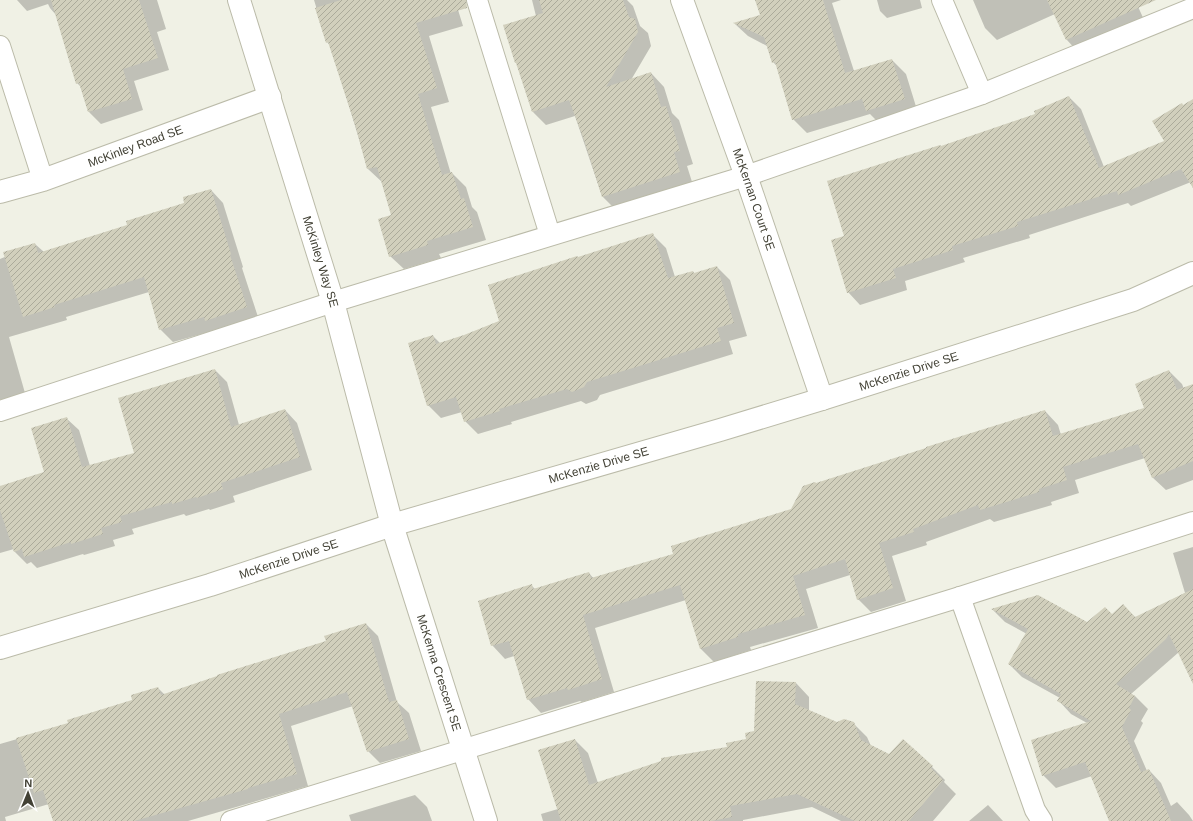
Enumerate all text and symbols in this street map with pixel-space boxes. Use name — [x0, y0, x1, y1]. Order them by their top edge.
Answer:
street label: McKinley Road SE — [86, 122, 185, 170]
street label: McKernan Court SE — [730, 147, 778, 252]
street label: McKinley Way SE — [300, 214, 341, 309]
street label: McKenzie Drive SE — [857, 349, 960, 394]
street label: McKenzie Drive SE — [547, 444, 650, 486]
street label: McKenzie Drive SE — [237, 536, 340, 582]
street label: McKenna Crescent SE — [414, 613, 464, 733]
north arrow — [8, 773, 48, 813]
text: N — [24, 777, 32, 789]

